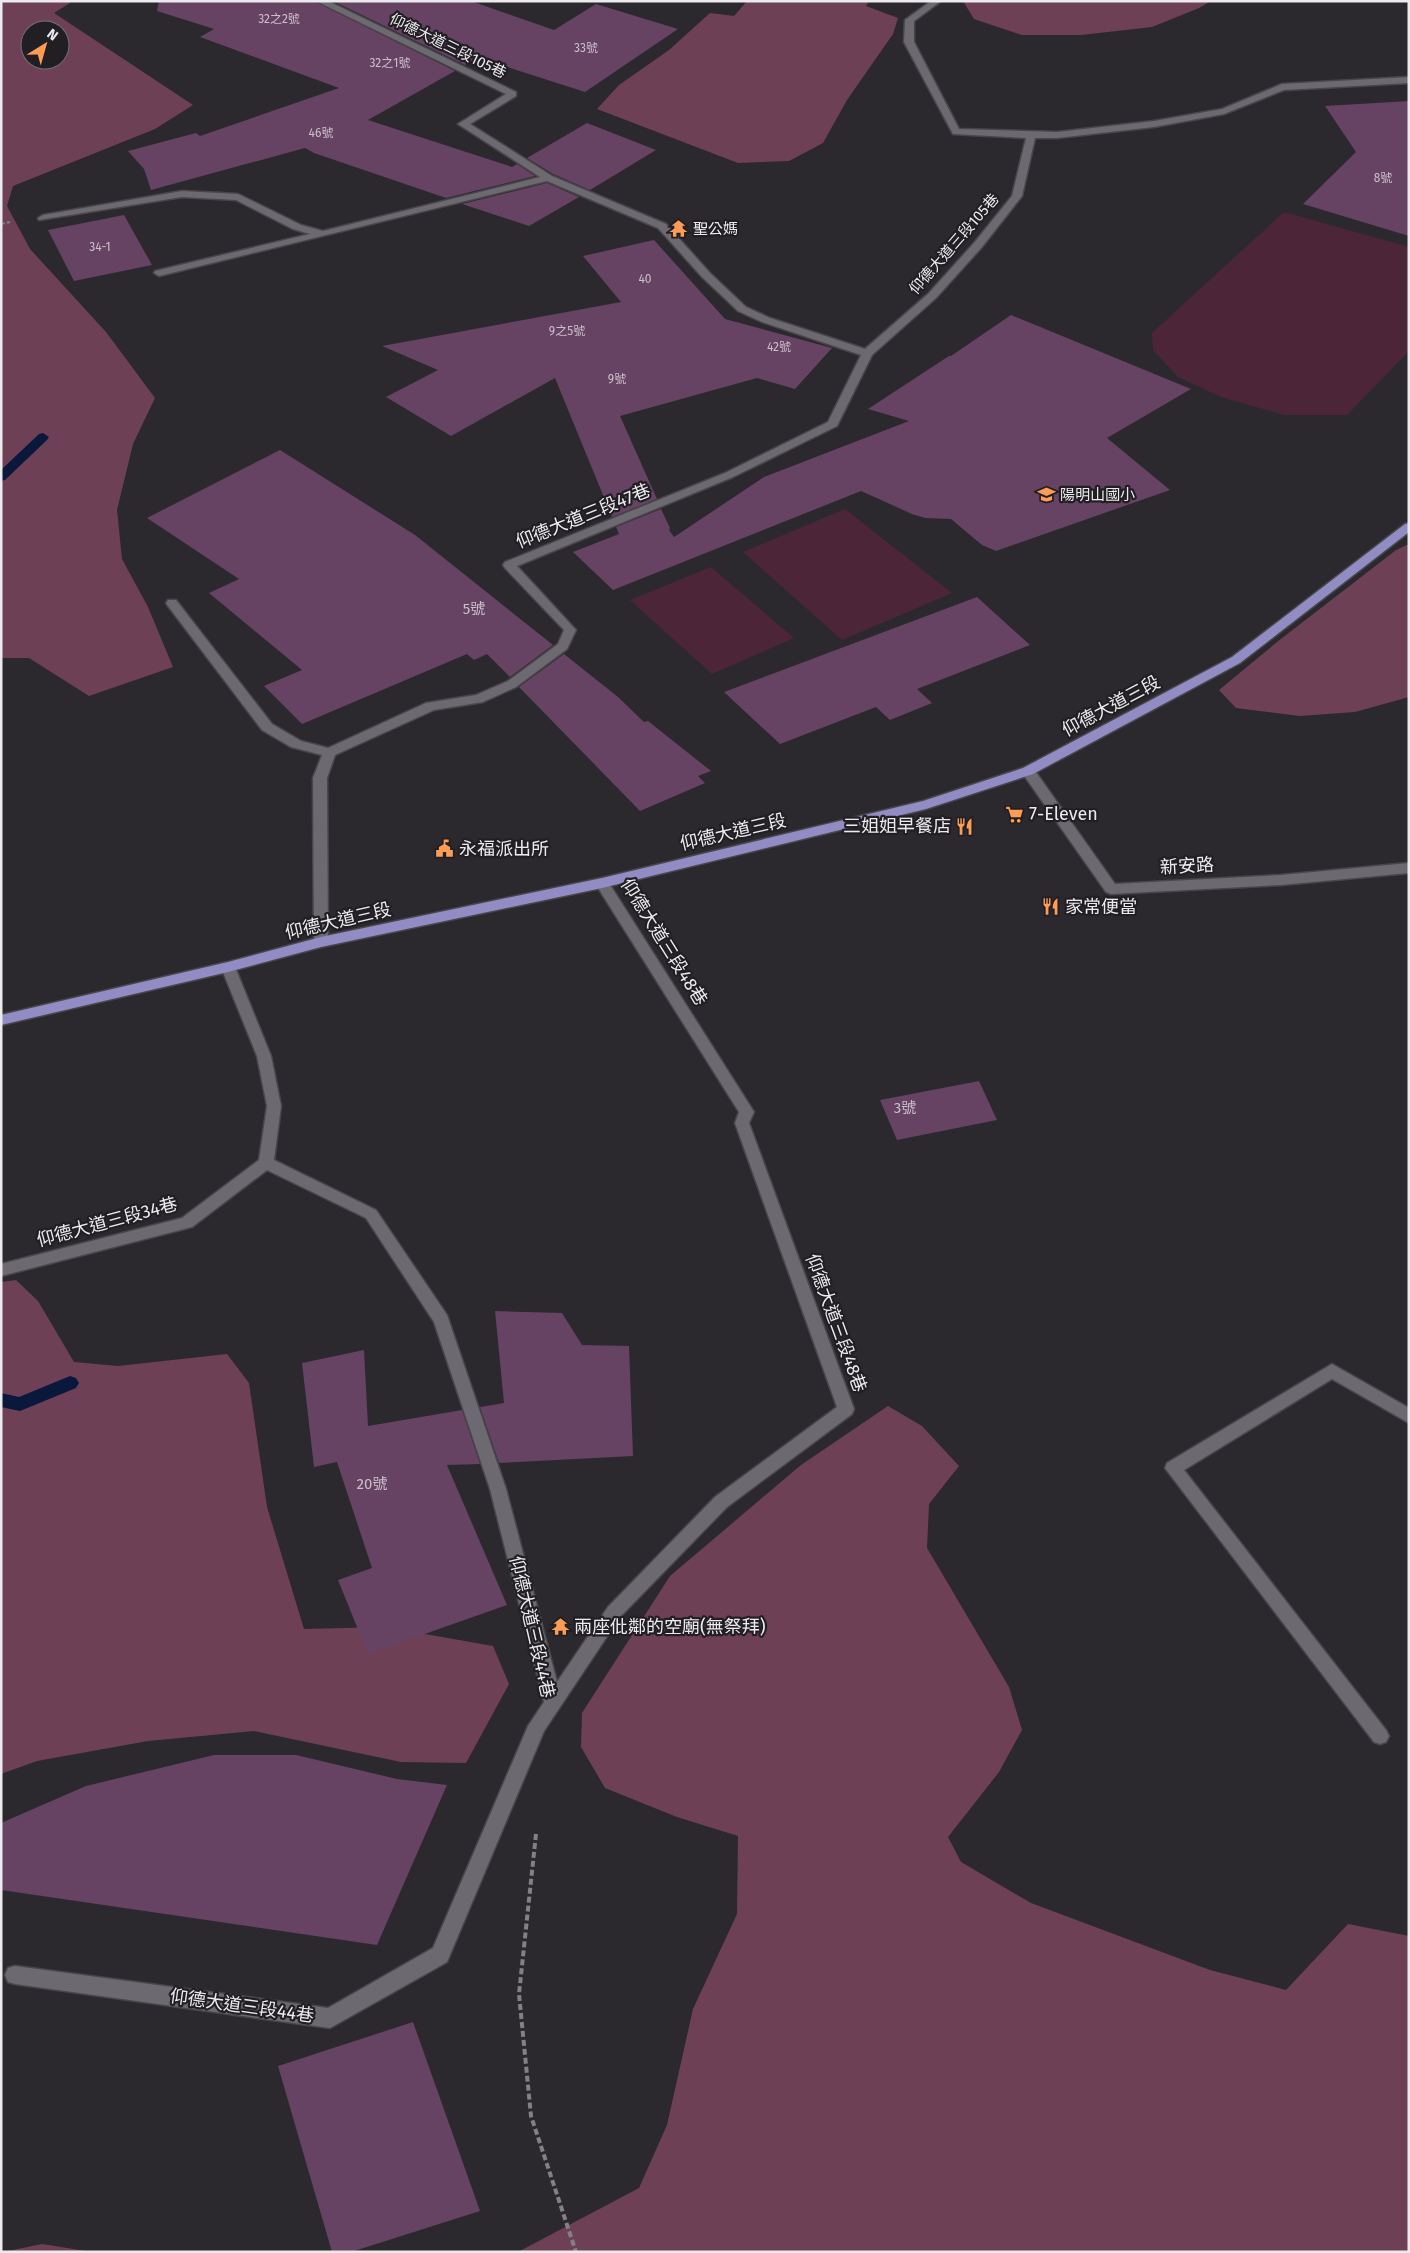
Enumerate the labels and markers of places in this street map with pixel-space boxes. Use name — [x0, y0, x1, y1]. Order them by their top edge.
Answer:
temple icon: 聖公媽 — [669, 219, 689, 239]
place label: 聖公媽 — [693, 220, 738, 238]
school or university icon: 陽明山國小 — [1036, 485, 1056, 505]
place label: 陽明山國小 — [1060, 486, 1135, 504]
place label: 7-Eleven — [1029, 803, 1098, 825]
supermarket icon: 7-Eleven — [1005, 804, 1025, 824]
place label: 三姐姐早餐店 — [843, 815, 951, 837]
restaurant icon: 三姐姐早餐店 — [955, 816, 975, 836]
place label: 永福派出所 — [459, 838, 549, 860]
public building icon: 永福派出所 — [435, 839, 455, 859]
place label: 家常便當 — [1065, 896, 1137, 918]
restaurant icon: 家常便當 — [1041, 897, 1061, 917]
place label: 兩座仳鄰的空廟(無祭拜) — [574, 1616, 766, 1638]
temple icon: 兩座仳鄰的空廟(無祭拜) — [550, 1617, 570, 1637]

